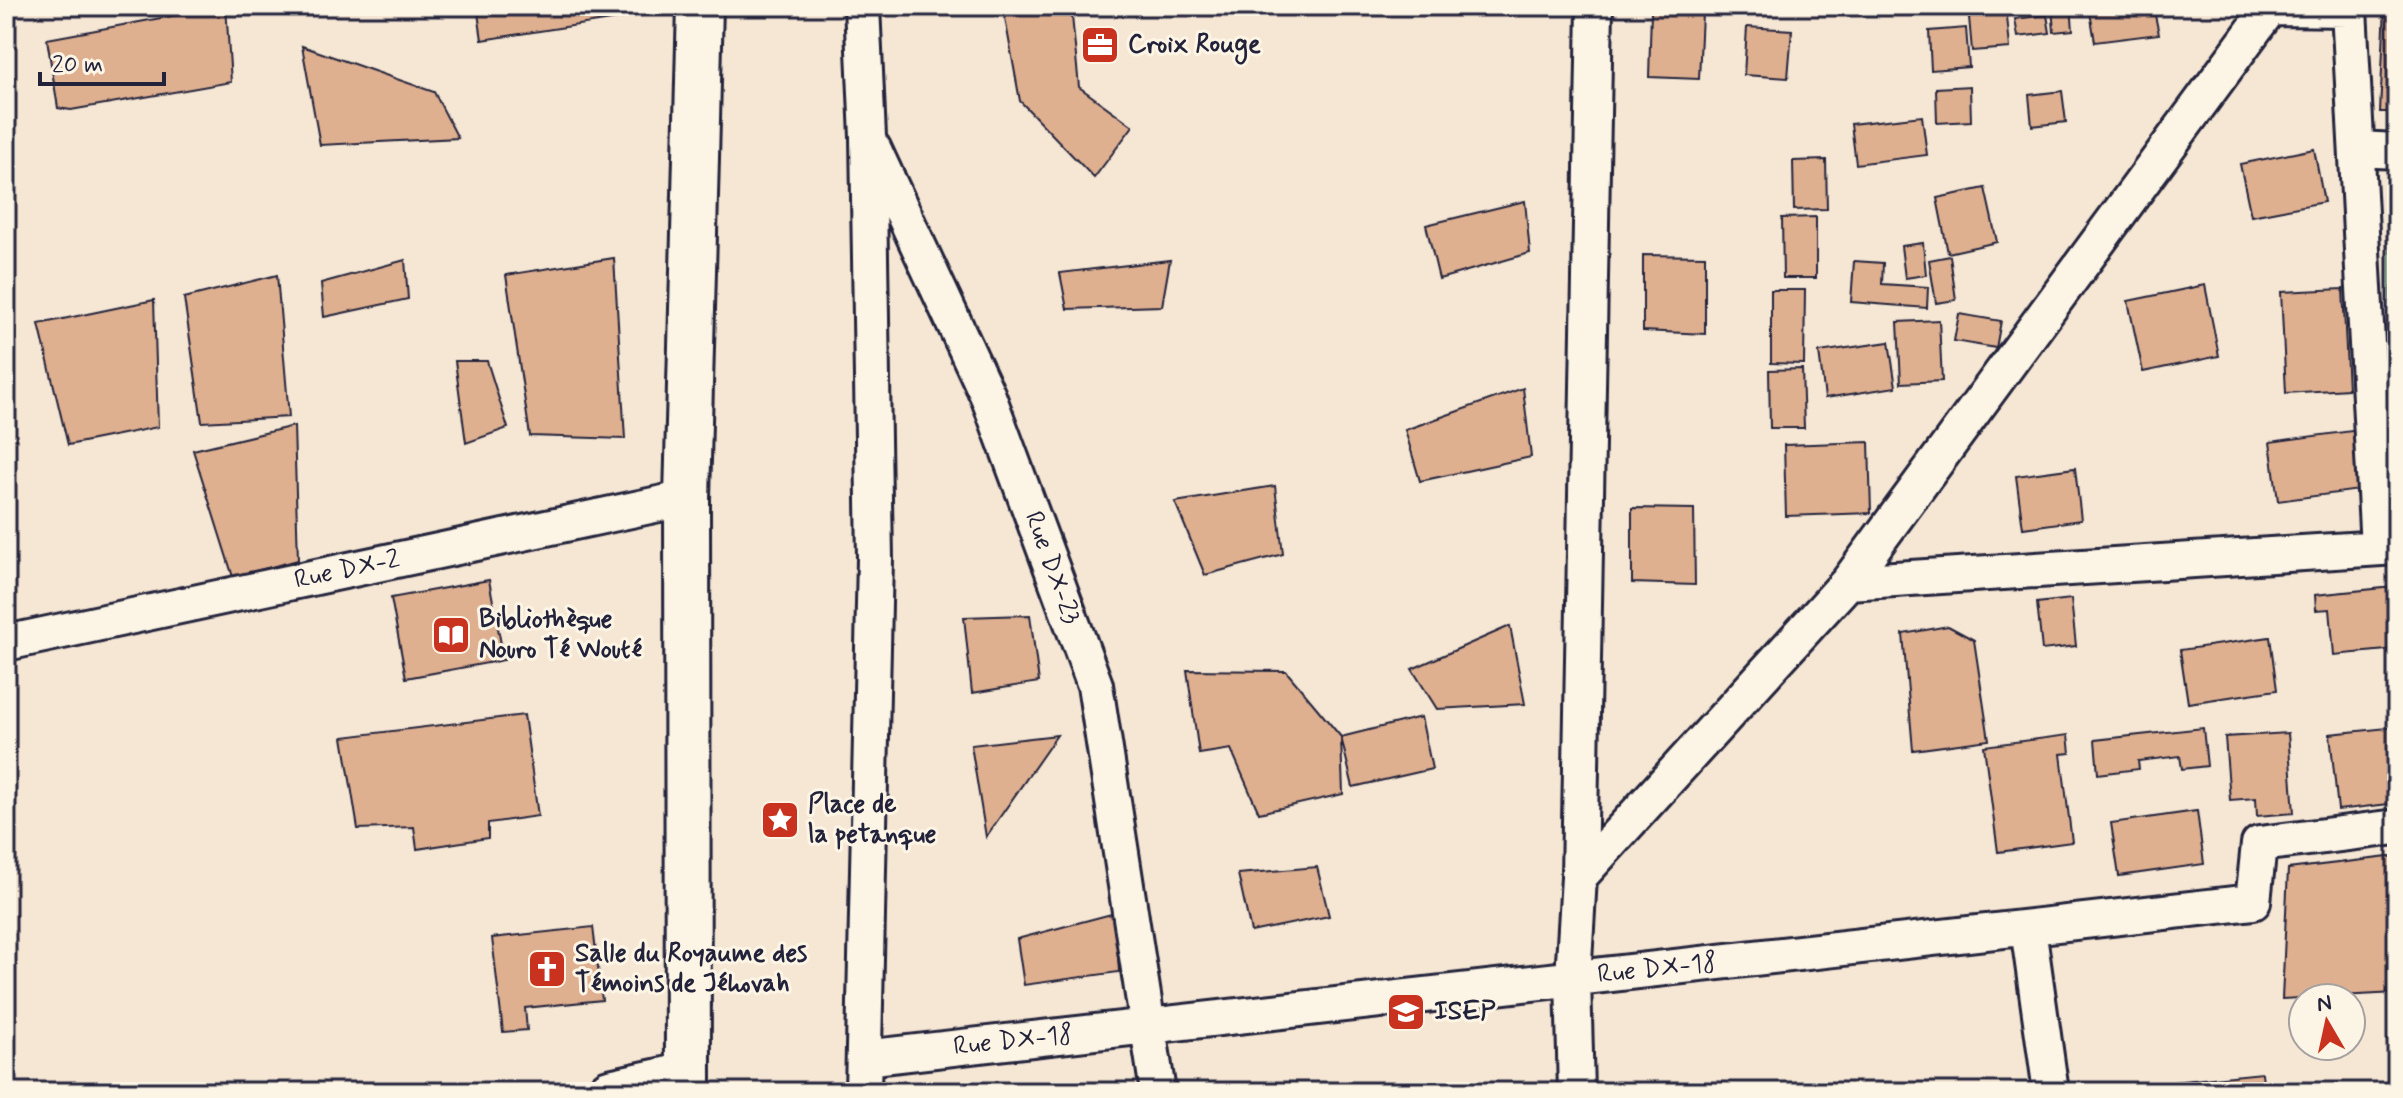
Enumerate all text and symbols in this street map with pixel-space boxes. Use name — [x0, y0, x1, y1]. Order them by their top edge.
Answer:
office icon: Croix Rouge — [1079, 24, 1121, 66]
place label: Croix Rouge — [1128, 28, 1261, 65]
scale bar — [40, 36, 164, 86]
text: 20 m — [52, 50, 103, 81]
street label: Rue DX-23 — [1016, 507, 1088, 629]
street label: Rue DX-2 — [291, 542, 403, 598]
place label: Bibliothèque Nouro Té Wouté — [479, 603, 642, 667]
library icon: Bibliothèque Nouro Té Wouté — [430, 614, 472, 656]
place label: Place de la petanque — [808, 788, 937, 852]
place icon: Place de la petanque — [759, 799, 801, 841]
place label: Salle du Royaume des Témoins de Jéhovah — [575, 937, 807, 1001]
street label: Rue DX-18 — [1596, 946, 1718, 992]
church icon: Salle du Royaume des Témoins de Jéhovah — [526, 948, 568, 990]
north arrow — [2287, 982, 2367, 1062]
text: N — [2315, 989, 2334, 1019]
school or university icon: ISEP — [1385, 991, 1427, 1033]
place label: ISEP — [1434, 995, 1497, 1029]
street label: Rue DX-18 — [952, 1018, 1074, 1064]

